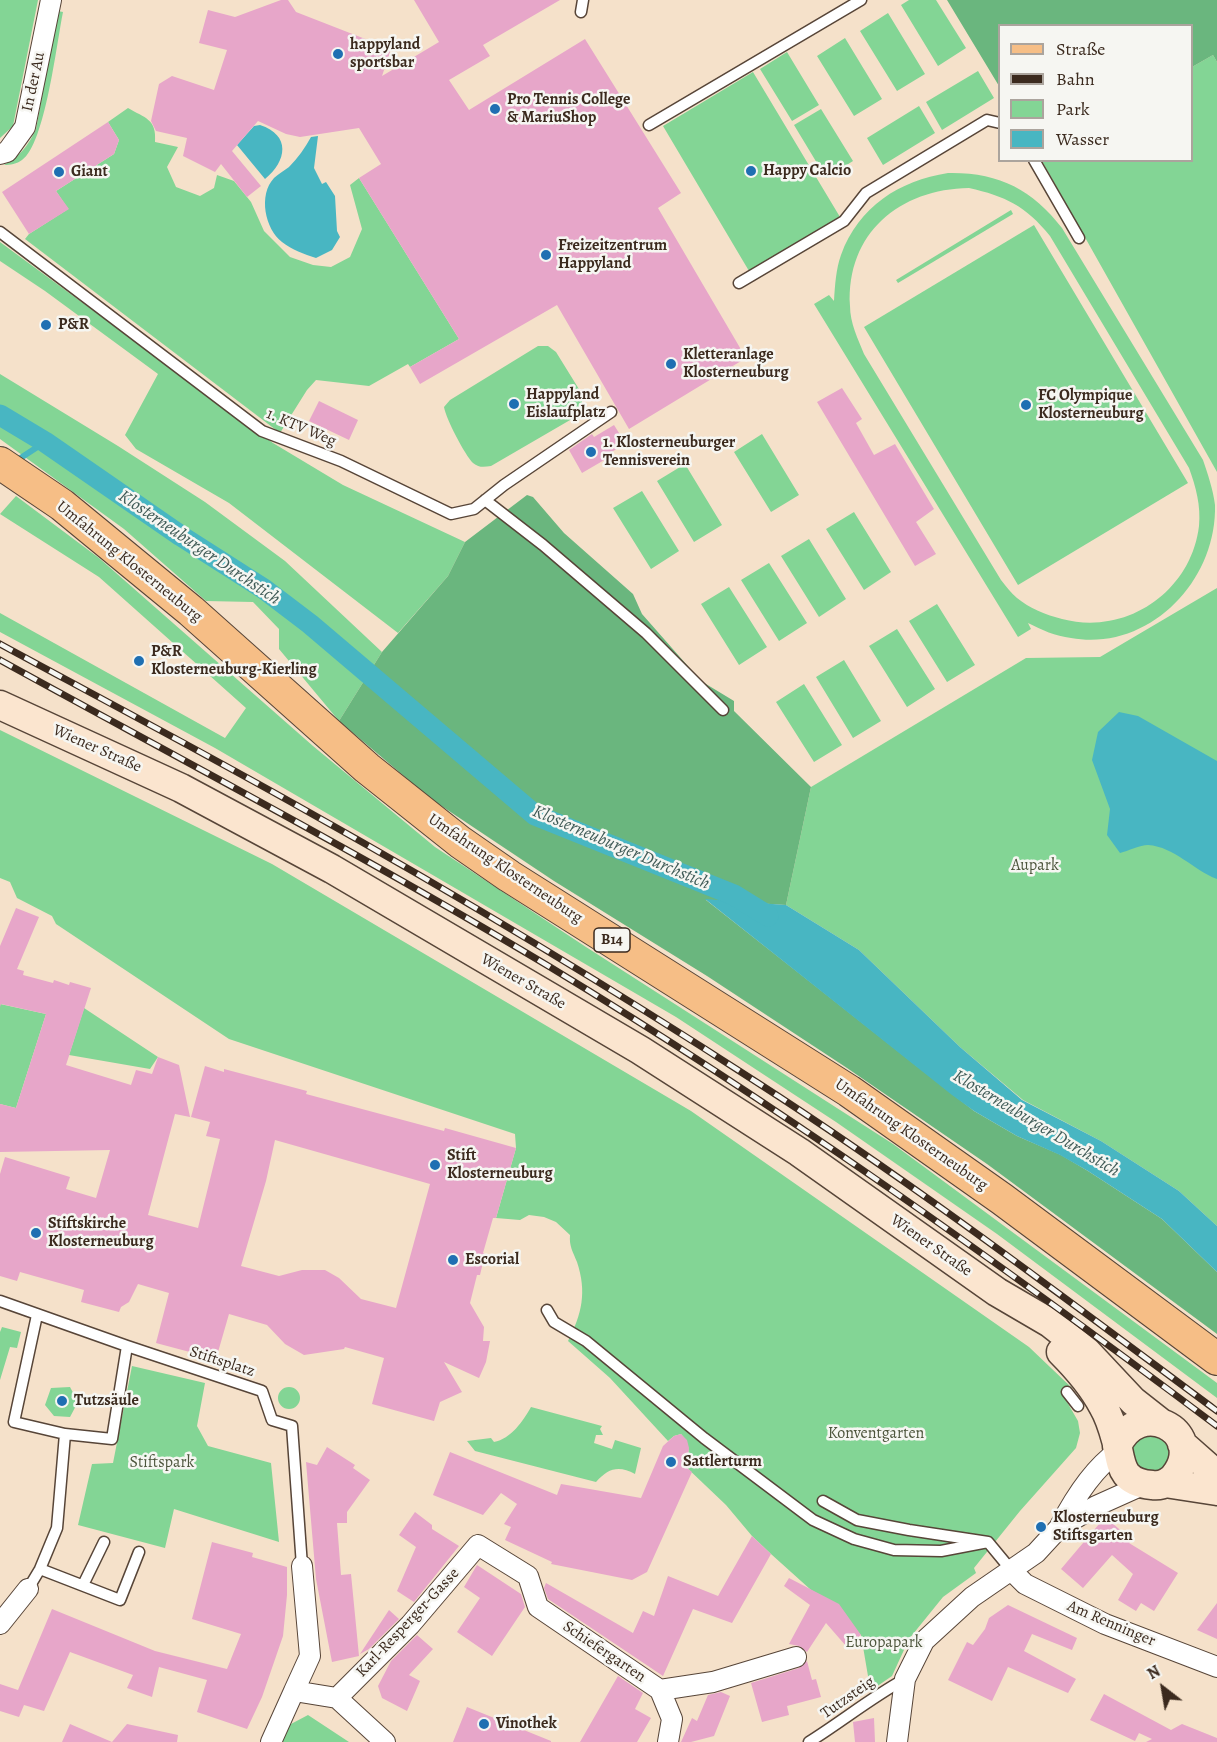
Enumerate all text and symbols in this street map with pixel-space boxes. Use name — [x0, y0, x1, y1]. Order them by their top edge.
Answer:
legend — [998, 24, 1193, 162]
place label: happyland sportsbar — [350, 35, 420, 73]
text: Straße — [1056, 37, 1105, 61]
marker: happyland sportsbar — [331, 47, 345, 61]
street label: In der Au — [18, 51, 50, 113]
text: Bahn — [1056, 67, 1095, 91]
place label: Pro Tennis College & MariuShop — [507, 90, 630, 128]
text: Park — [1056, 97, 1090, 121]
marker: Pro Tennis College & MariuShop — [488, 102, 502, 116]
text: Wasser — [1056, 127, 1109, 151]
place label: Happy Calcio — [763, 161, 851, 181]
place label: Giant — [71, 162, 108, 182]
marker: Happy Calcio — [744, 164, 758, 178]
marker: Giant — [52, 165, 66, 179]
place label: Freizeitzentrum Happyland — [558, 236, 667, 274]
marker: Freizeitzentrum Happyland — [539, 248, 553, 262]
place label: P&R — [58, 315, 89, 335]
marker: P&R — [39, 318, 53, 332]
place label: Kletteranlage Klosterneuburg — [683, 345, 789, 383]
marker: Kletteranlage Klosterneuburg — [664, 357, 678, 371]
place label: Happyland Eislaufplatz — [526, 385, 606, 423]
place label: FC Olympique Klosterneuburg — [1038, 386, 1144, 424]
marker: Happyland Eislaufplatz — [507, 397, 521, 411]
marker: FC Olympique Klosterneuburg — [1019, 398, 1033, 412]
street label: 1. KTV Weg — [263, 405, 339, 451]
place label: 1. Klosterneuburger Tennisverein — [603, 433, 735, 471]
marker: 1. Klosterneuburger Tennisverein — [584, 445, 598, 459]
water label: Klosterneuburger Durchstich — [114, 486, 284, 610]
street label: Umfahrung Klosterneuburg — [52, 497, 206, 627]
place label: P&R Klosterneuburg-Kierling — [151, 642, 317, 680]
marker: P&R Klosterneuburg-Kierling — [132, 654, 146, 668]
street label: Wiener Straße — [50, 721, 144, 777]
water label: Klosterneuburger Durchstich — [529, 801, 713, 895]
street label: Umfahrung Klosterneuburg — [424, 810, 586, 928]
park label: Aupark — [1011, 856, 1059, 876]
road number: B14 — [594, 928, 630, 952]
street label: Wiener Straße — [477, 950, 569, 1014]
water label: Klosterneuburger Durchstich — [949, 1066, 1123, 1182]
street label: Umfahrung Klosterneuburg — [831, 1075, 991, 1195]
place label: Stift Klosterneuburg — [447, 1146, 553, 1184]
marker: Stift Klosterneuburg — [428, 1158, 442, 1172]
street label: Wiener Straße — [887, 1211, 975, 1281]
place label: Stiftskirche Klosterneuburg — [48, 1214, 154, 1252]
marker: Stiftskirche Klosterneuburg — [29, 1226, 43, 1240]
place label: Escorial — [465, 1250, 519, 1270]
marker: Escorial — [446, 1253, 460, 1267]
street label: Stiftsplatz — [187, 1342, 257, 1382]
place label: Tutzsäule — [74, 1391, 139, 1411]
marker: Tutzsäule — [55, 1394, 69, 1408]
park label: Konventgarten — [828, 1424, 924, 1444]
place label: Sattlerturm — [683, 1452, 762, 1472]
park label: Stiftspark — [129, 1453, 195, 1473]
marker: Sattlerturm — [664, 1455, 678, 1469]
place label: Klosterneuburg Stiftsgarten — [1053, 1508, 1159, 1546]
marker: Klosterneuburg Stiftsgarten — [1034, 1520, 1048, 1534]
street label: Karl-Resperger-Gasse — [352, 1564, 464, 1682]
street label: Am Renninger — [1064, 1597, 1158, 1651]
street label: Schiefergarten — [559, 1617, 649, 1687]
park label: Europapark — [845, 1633, 923, 1653]
north arrow — [1133, 1658, 1193, 1718]
text: N — [1143, 1660, 1164, 1685]
street label: Tutzsteig — [818, 1673, 878, 1723]
place label: Vinothek — [496, 1714, 557, 1734]
marker: Vinothek — [477, 1717, 491, 1731]

